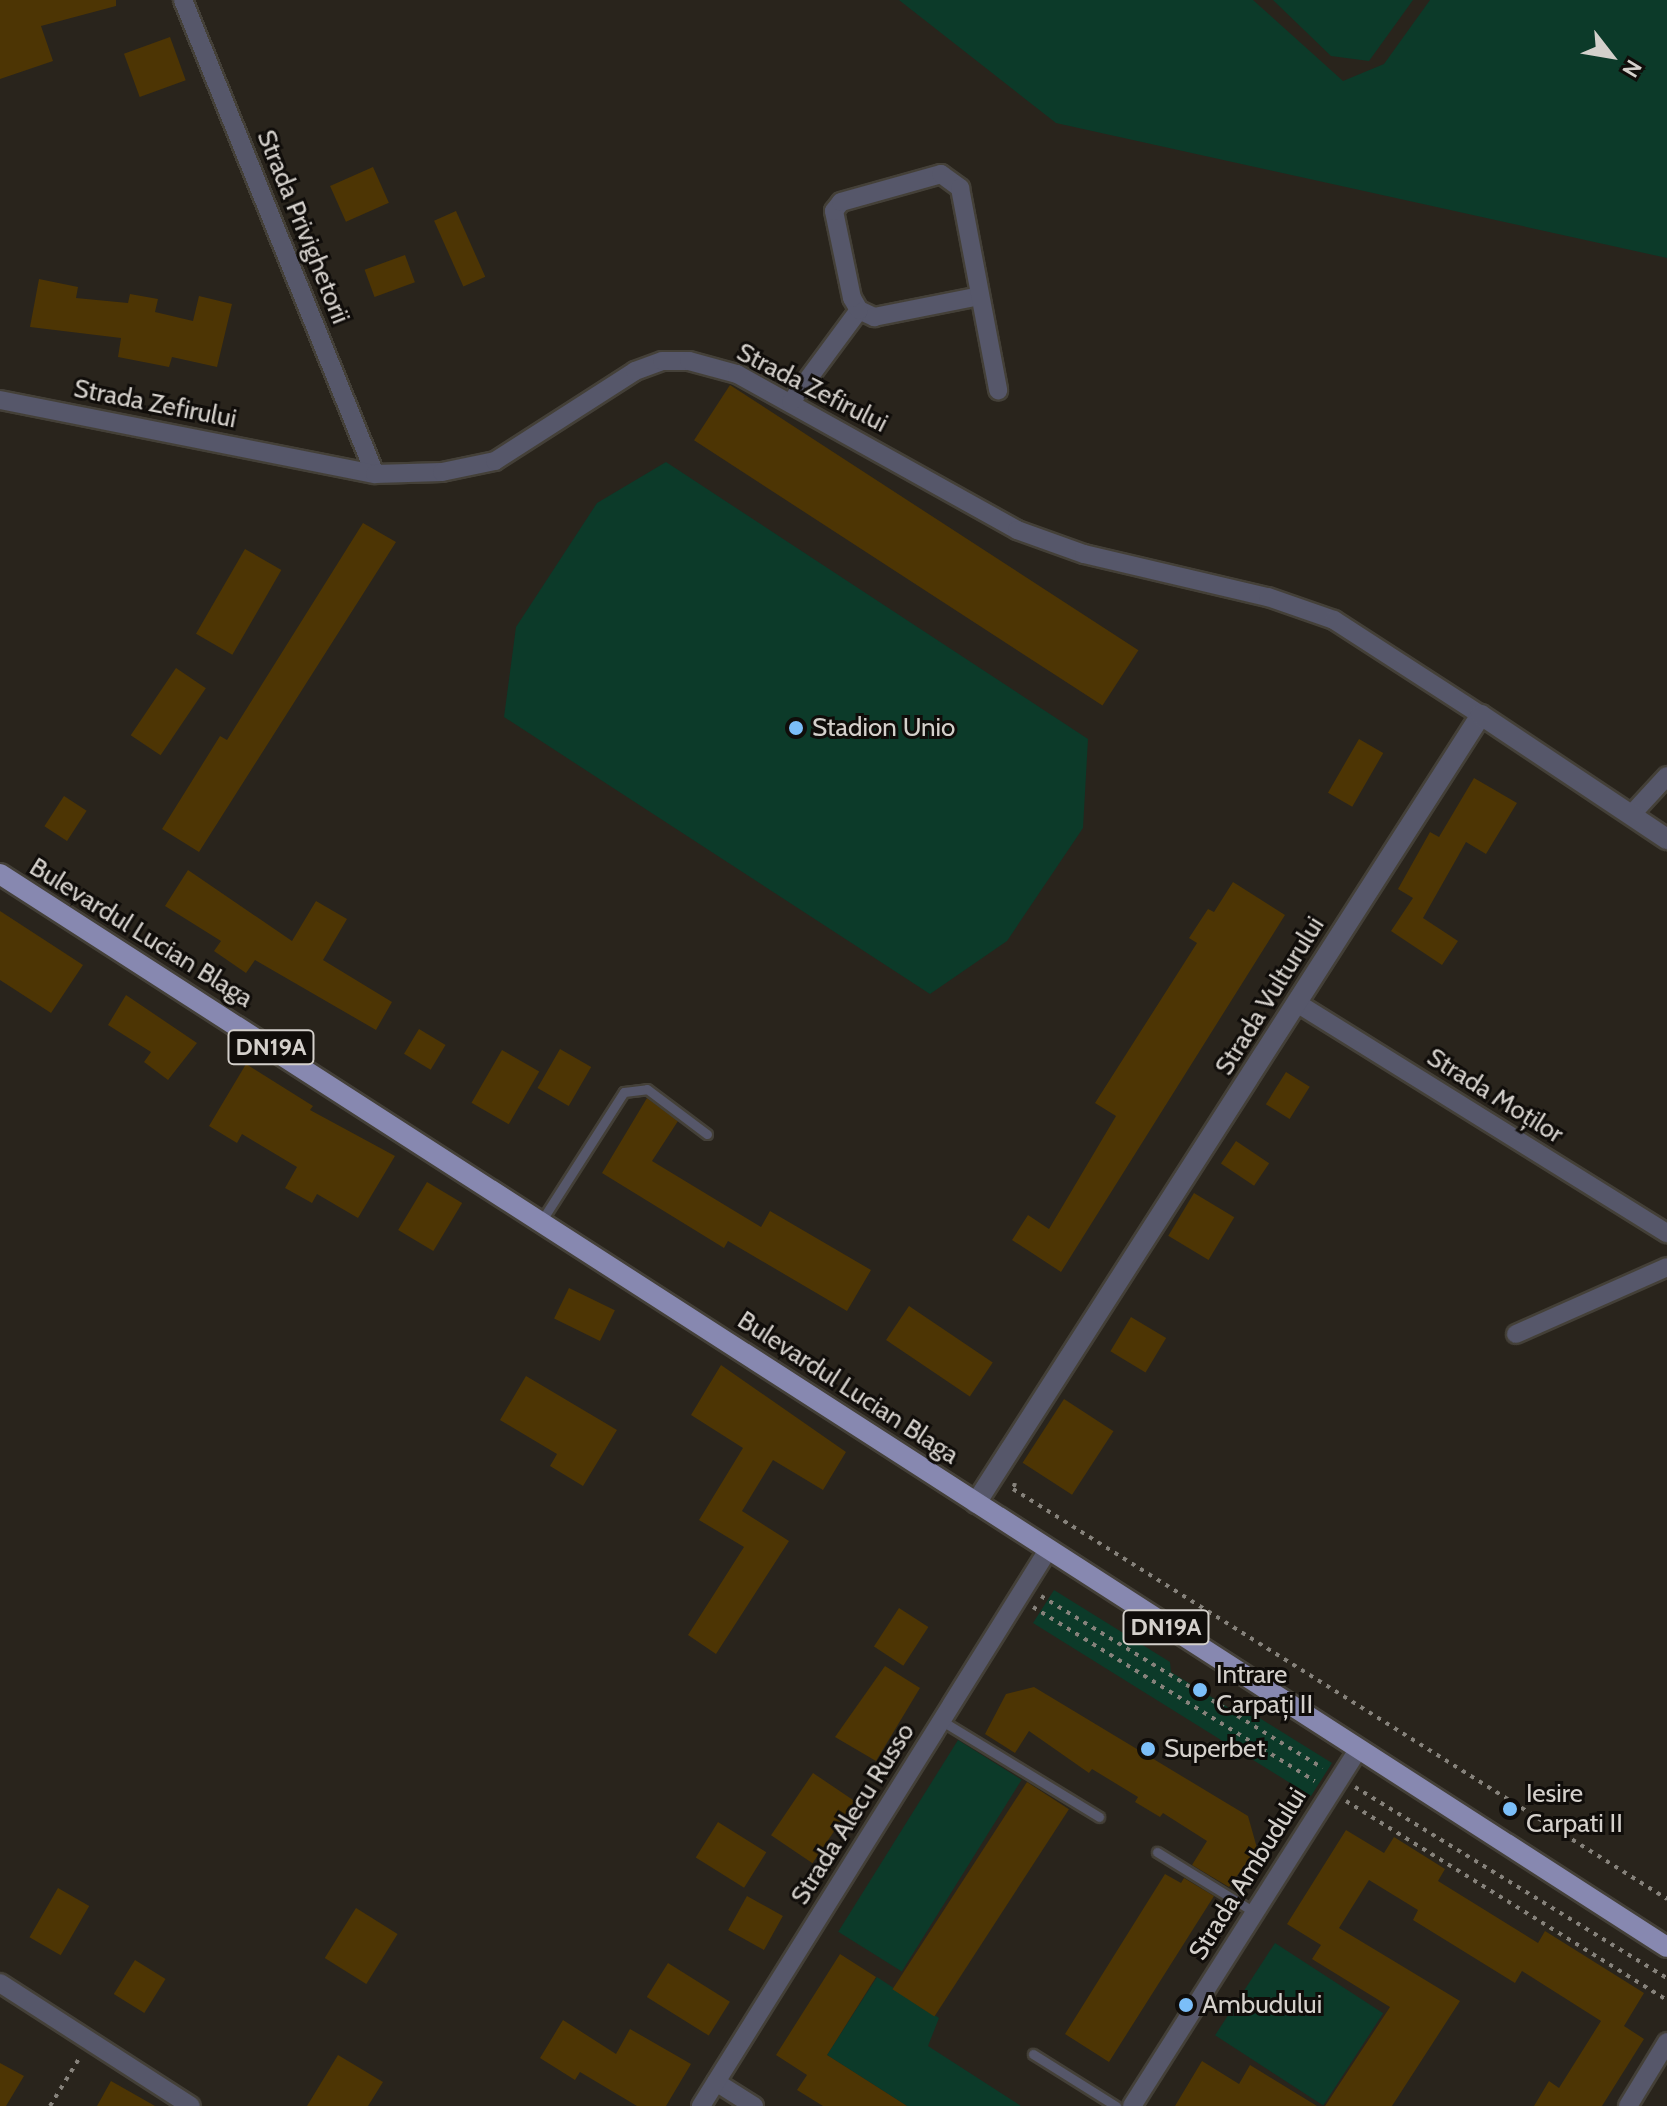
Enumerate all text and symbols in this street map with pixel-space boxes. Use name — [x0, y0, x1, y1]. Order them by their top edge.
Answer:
north arrow — [1571, 16, 1651, 96]
text: N — [1616, 55, 1648, 82]
street label: Strada Privighetorii — [250, 126, 356, 328]
street label: Strada Zefirului — [731, 337, 893, 439]
street label: Strada Zefirului — [71, 373, 239, 435]
place label: Stadion Unio — [812, 712, 955, 744]
marker: Stadion Unio — [787, 719, 805, 737]
street label: Bulevardul Lucian Blaga — [24, 852, 258, 1014]
street label: Strada Vulturului — [1209, 911, 1331, 1081]
road number: DN19A — [227, 1027, 315, 1067]
street label: Strada Moților — [1421, 1042, 1569, 1150]
street label: Bulevardul Lucian Blaga — [732, 1305, 964, 1471]
road number: DN19A — [1122, 1607, 1210, 1647]
place label: Intrare Carpați II — [1216, 1659, 1313, 1720]
marker: Intrare Carpați II — [1191, 1681, 1209, 1699]
street label: Strada Alecu Russo — [785, 1718, 921, 1910]
place label: Superbet — [1164, 1733, 1265, 1765]
marker: Superbet — [1139, 1740, 1157, 1758]
place label: Iesire Carpati II — [1526, 1778, 1623, 1840]
street label: Strada Ambudului — [1183, 1782, 1313, 1966]
marker: Iesire Carpati II — [1501, 1800, 1519, 1818]
place label: Ambudului — [1202, 1989, 1322, 2021]
marker: Ambudului — [1177, 1996, 1195, 2014]

